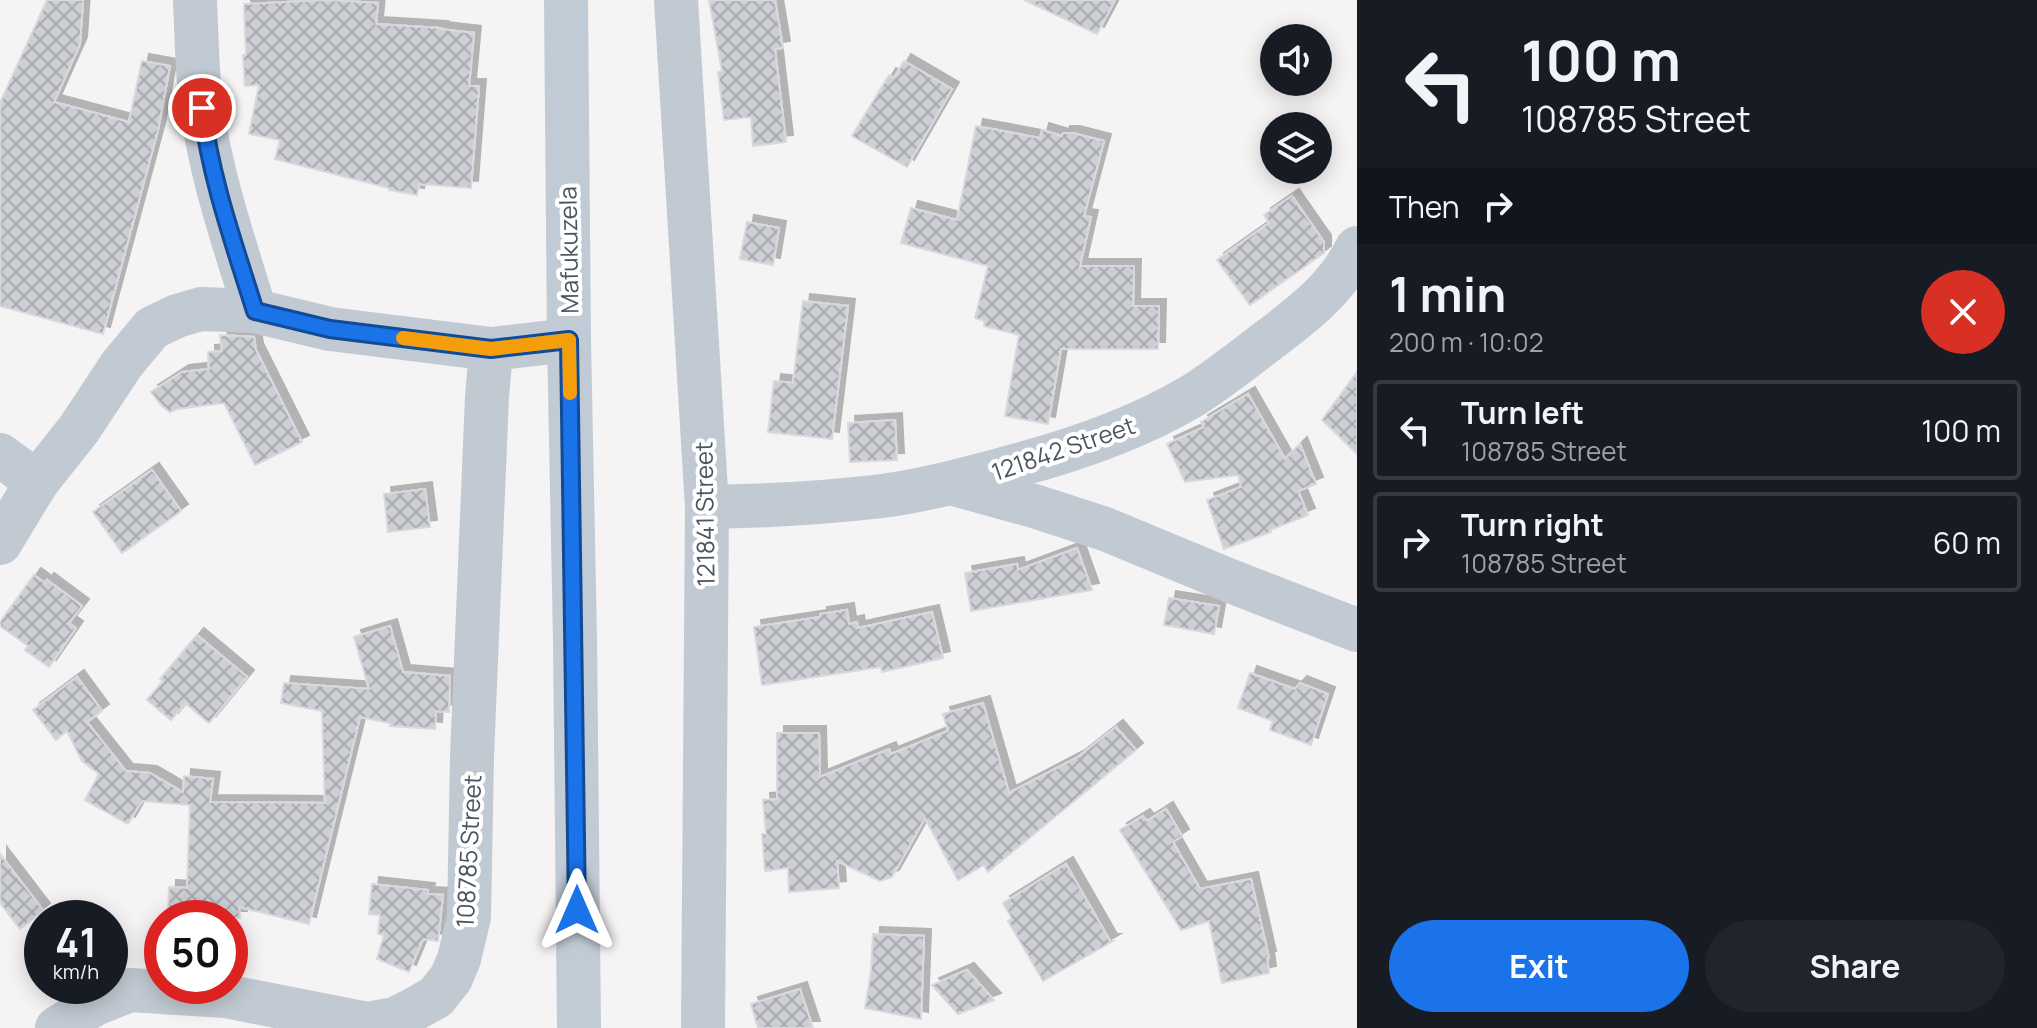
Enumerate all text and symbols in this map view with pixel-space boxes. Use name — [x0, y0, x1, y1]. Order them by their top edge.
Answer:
text: 100 m — [1521, 21, 1681, 98]
map controls — [1260, 24, 1332, 184]
button: sound — [1260, 24, 1332, 96]
icon: left — [1389, 32, 1493, 136]
pin — [168, 74, 236, 142]
icon: arrive — [180, 86, 224, 130]
text: 108785 Street — [1521, 94, 1751, 143]
button: layers — [1260, 112, 1332, 184]
icon: right — [1476, 184, 1520, 228]
street label: Mafukuzela — [550, 186, 586, 314]
text: Then — [1389, 186, 1460, 227]
text: 1 min — [1389, 261, 1506, 326]
button: close — [1921, 270, 2005, 354]
text: 200 m · 10:02 — [1389, 324, 1544, 360]
text: Turn left — [1461, 392, 1584, 433]
street label: 121842 Street — [987, 408, 1139, 488]
icon: left — [1393, 408, 1437, 452]
text: 100 m — [1921, 410, 2001, 451]
text: 108785 Street — [1461, 433, 1627, 469]
street label: 121841 Street — [686, 441, 722, 587]
text: Turn right — [1461, 504, 1604, 545]
icon: right — [1393, 520, 1437, 564]
text: 60 m — [1933, 522, 2001, 563]
text: 108785 Street — [1461, 545, 1627, 581]
street label: 108785 Street — [448, 774, 488, 928]
position arrow — [535, 868, 619, 952]
speed limit sign: 50 — [144, 900, 248, 1004]
text: 41 — [55, 914, 97, 969]
button: Exit — [1389, 920, 1689, 1012]
button: Share — [1705, 920, 2005, 1012]
text: km/h — [53, 958, 99, 985]

